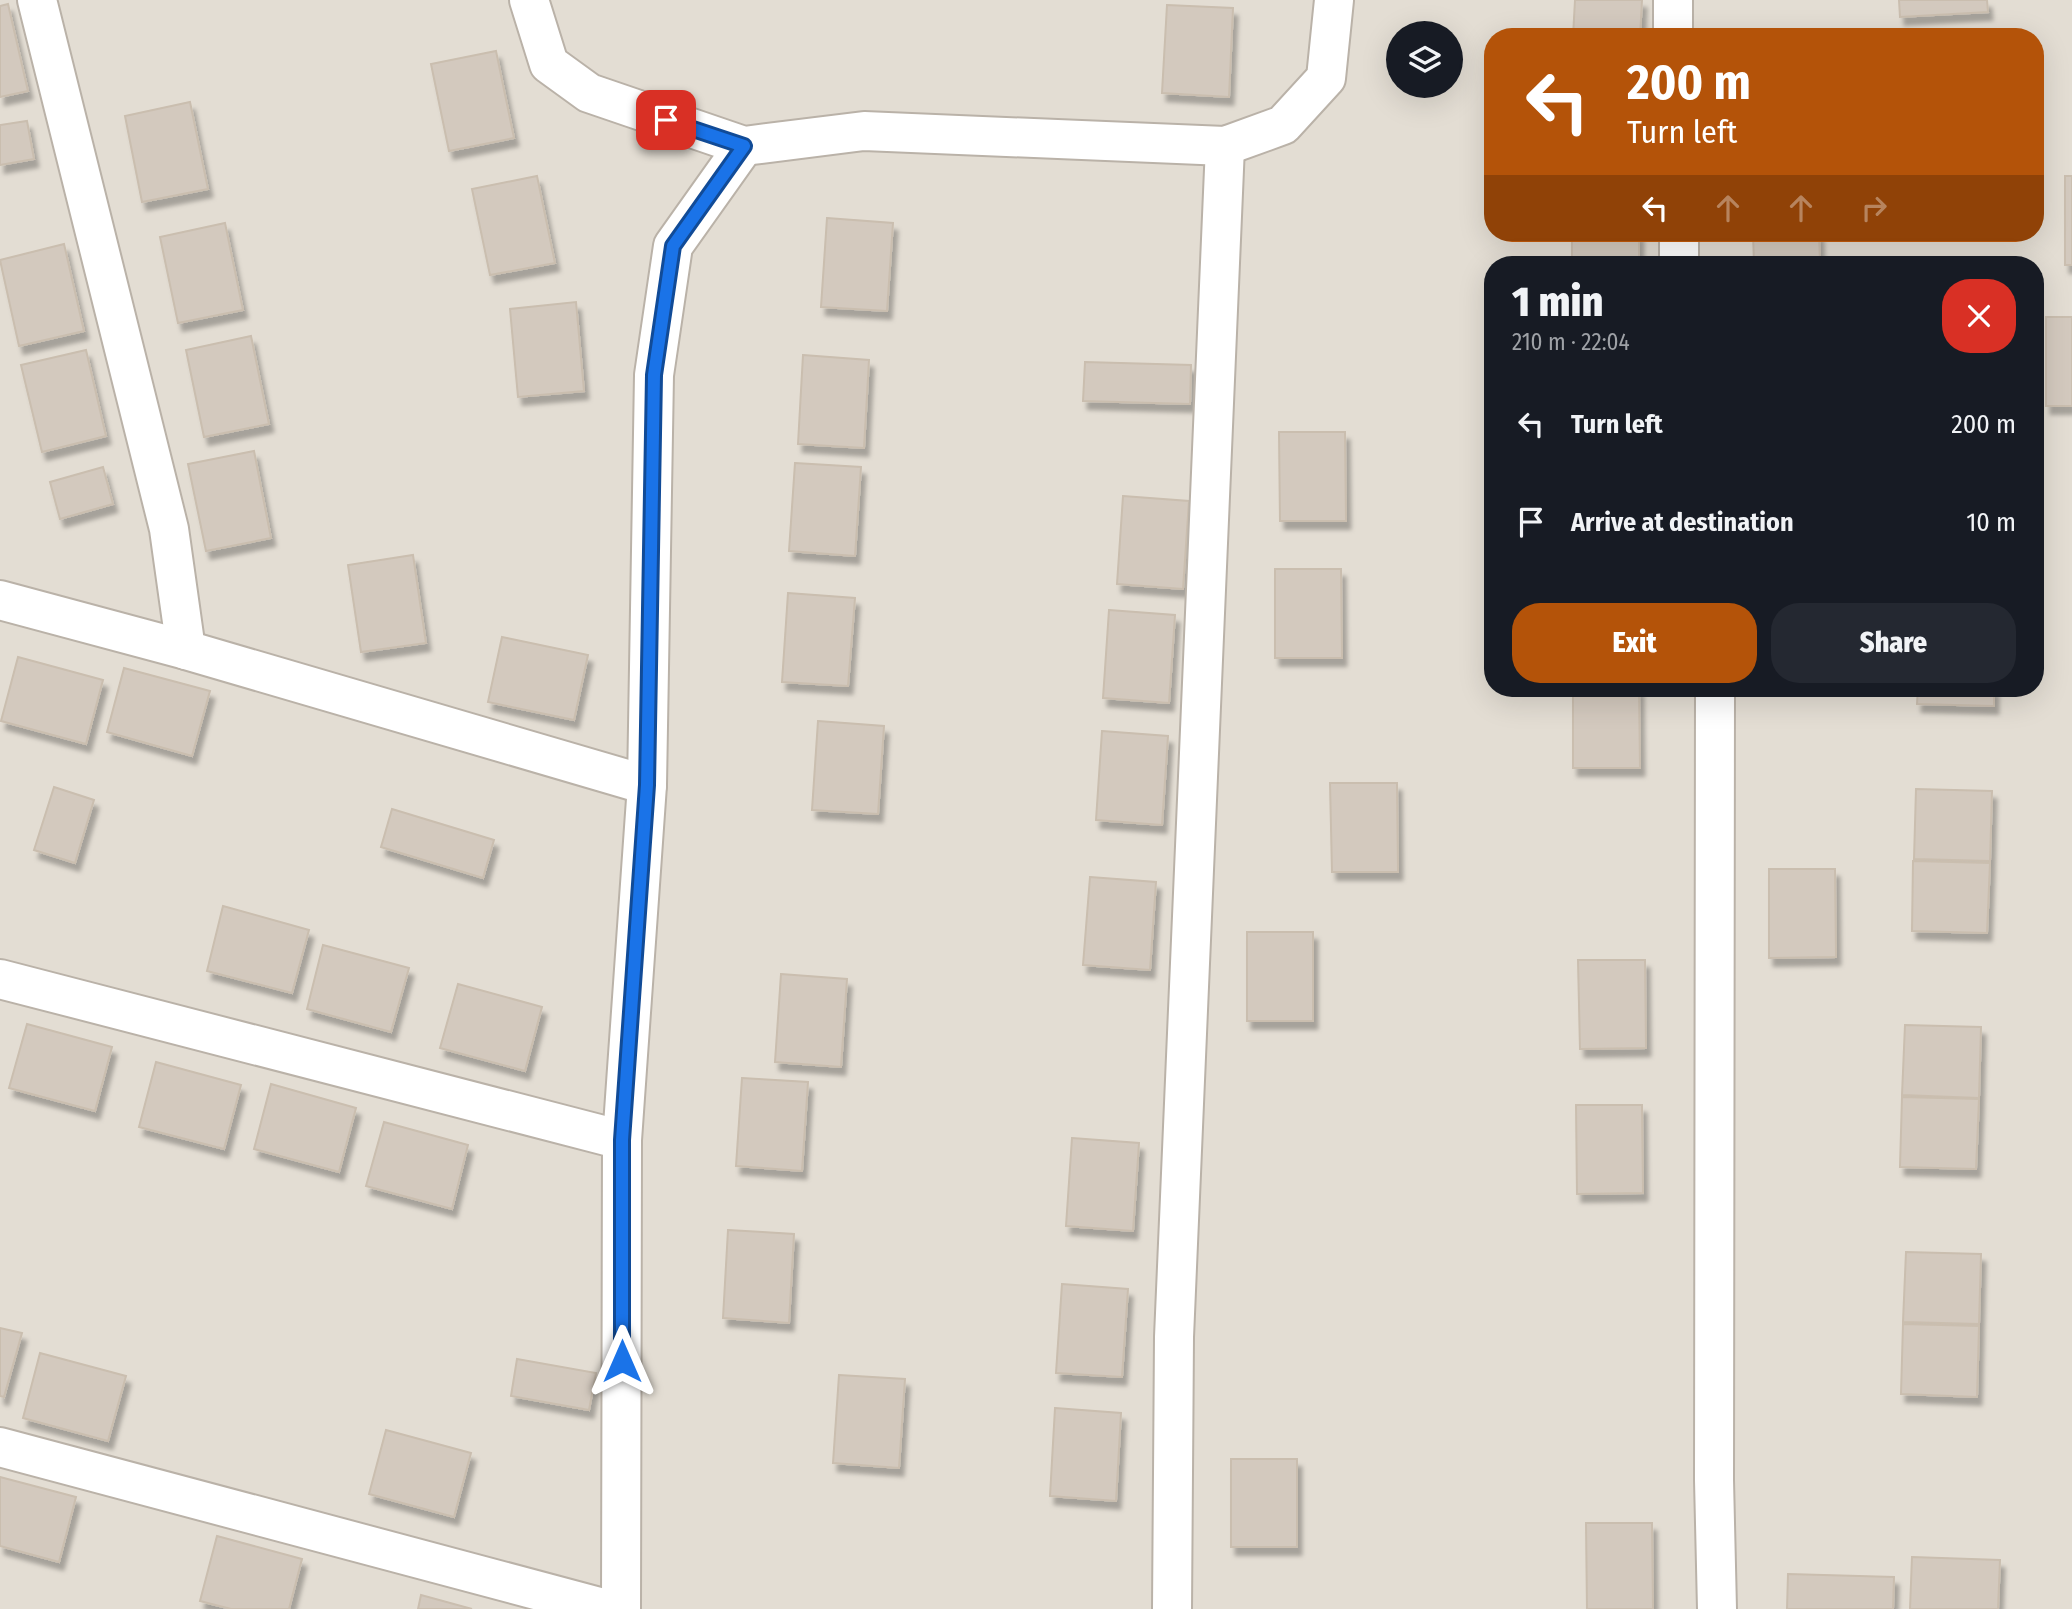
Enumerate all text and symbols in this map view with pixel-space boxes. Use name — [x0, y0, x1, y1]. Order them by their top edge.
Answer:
map controls — [1386, 21, 1463, 98]
button: layers — [1386, 21, 1463, 98]
text: 200 m — [1627, 53, 1751, 112]
icon: left — [1512, 56, 1603, 147]
pin — [636, 90, 696, 150]
icon: arrive — [647, 101, 685, 139]
text: Turn left — [1627, 113, 1737, 151]
icon: left — [1636, 189, 1674, 227]
icon: ahead — [1709, 189, 1747, 227]
icon: ahead — [1782, 189, 1820, 227]
icon: right — [1855, 189, 1893, 227]
text: 1 min — [1512, 277, 1603, 327]
button: close — [1942, 279, 2016, 353]
text: 210 m · 22:04 — [1512, 328, 1630, 356]
icon: left — [1512, 405, 1550, 443]
text: Turn left — [1571, 409, 1663, 440]
text: 200 m — [1951, 409, 2016, 440]
icon: arrive — [1512, 503, 1550, 541]
text: Arrive at destination — [1571, 507, 1794, 538]
text: 10 m — [1966, 507, 2016, 538]
button: Exit — [1512, 603, 1757, 683]
button: Share — [1771, 603, 2016, 683]
position arrow — [585, 1324, 659, 1398]

